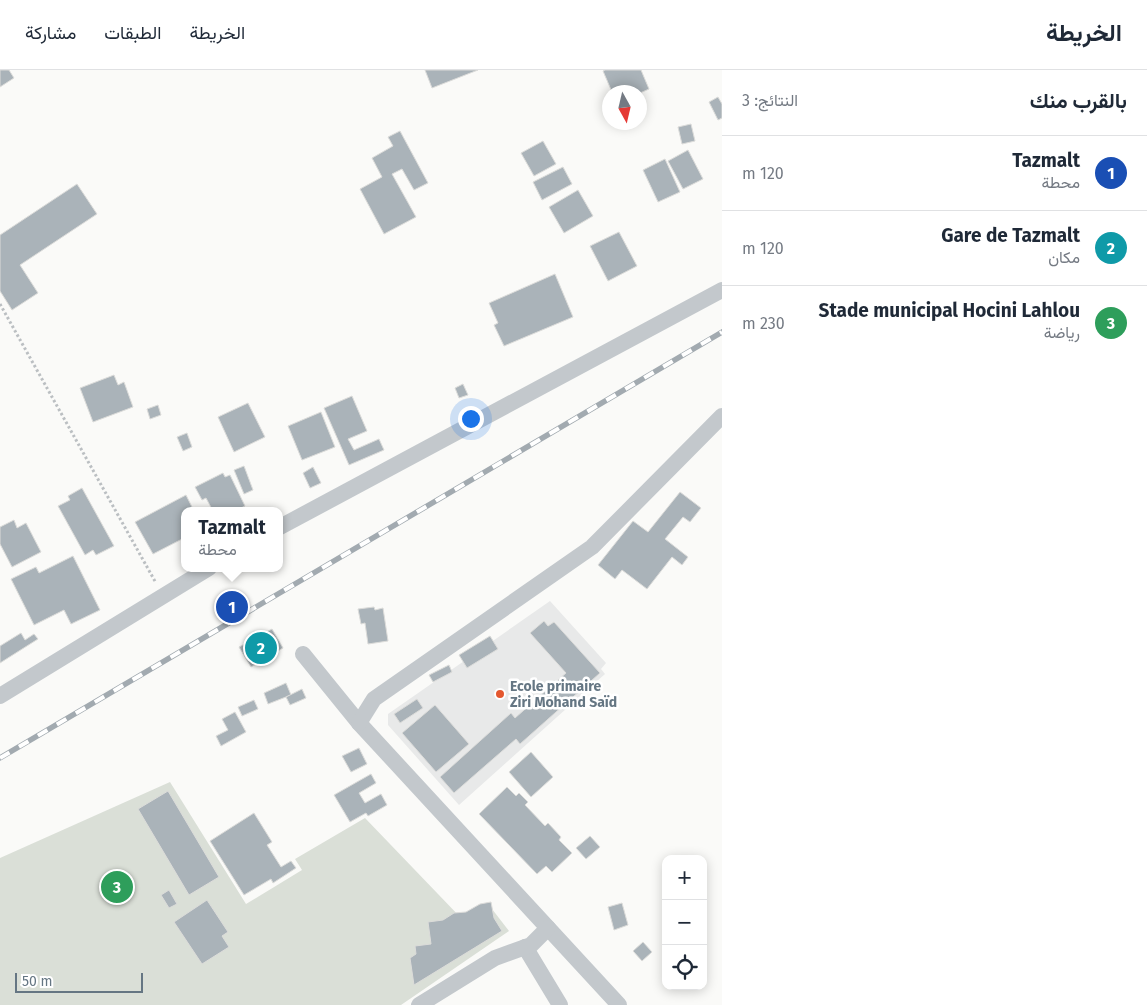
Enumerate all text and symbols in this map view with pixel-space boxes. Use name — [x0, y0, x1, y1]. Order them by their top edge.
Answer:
text: الخريطة — [1046, 19, 1122, 47]
text: مشاركة — [25, 22, 76, 44]
text: الطبقات — [104, 22, 161, 44]
text: الخريطة — [189, 22, 245, 44]
north arrow — [602, 85, 647, 130]
text: بالقرب منك — [1030, 88, 1127, 114]
text: النتائج: 3 — [742, 91, 798, 110]
text: Tazmalt — [1012, 149, 1080, 172]
text: 120 m — [742, 164, 784, 183]
text: 1 — [1107, 164, 1115, 183]
text: محطة — [1041, 173, 1080, 192]
text: Gare de Tazmalt — [941, 224, 1080, 247]
text: 120 m — [742, 239, 784, 258]
text: 2 — [1107, 239, 1115, 258]
text: مكان — [1048, 248, 1080, 267]
text: Stade municipal Hocini Lahlou — [819, 299, 1080, 322]
text: 230 m — [742, 314, 785, 333]
text: 3 — [1107, 314, 1115, 333]
text: رياضة — [1044, 323, 1080, 342]
your location — [458, 406, 484, 432]
popup — [181, 507, 283, 572]
text: Tazmalt — [198, 516, 266, 539]
text: محطة — [198, 540, 237, 559]
pin: 1 — [216, 588, 248, 626]
pin: 2 — [245, 629, 277, 667]
place label: Ecole primaire Ziri Mohand Saïd — [510, 678, 617, 711]
marker: Ecole primaire Ziri Mohand Saïd — [494, 688, 506, 700]
map controls — [662, 855, 707, 990]
button: + — [662, 855, 707, 900]
pin: 3 — [101, 868, 133, 906]
button: − — [662, 900, 707, 945]
button: locate — [662, 945, 707, 990]
scale bar — [15, 970, 142, 993]
text: 50 m — [22, 973, 53, 990]

